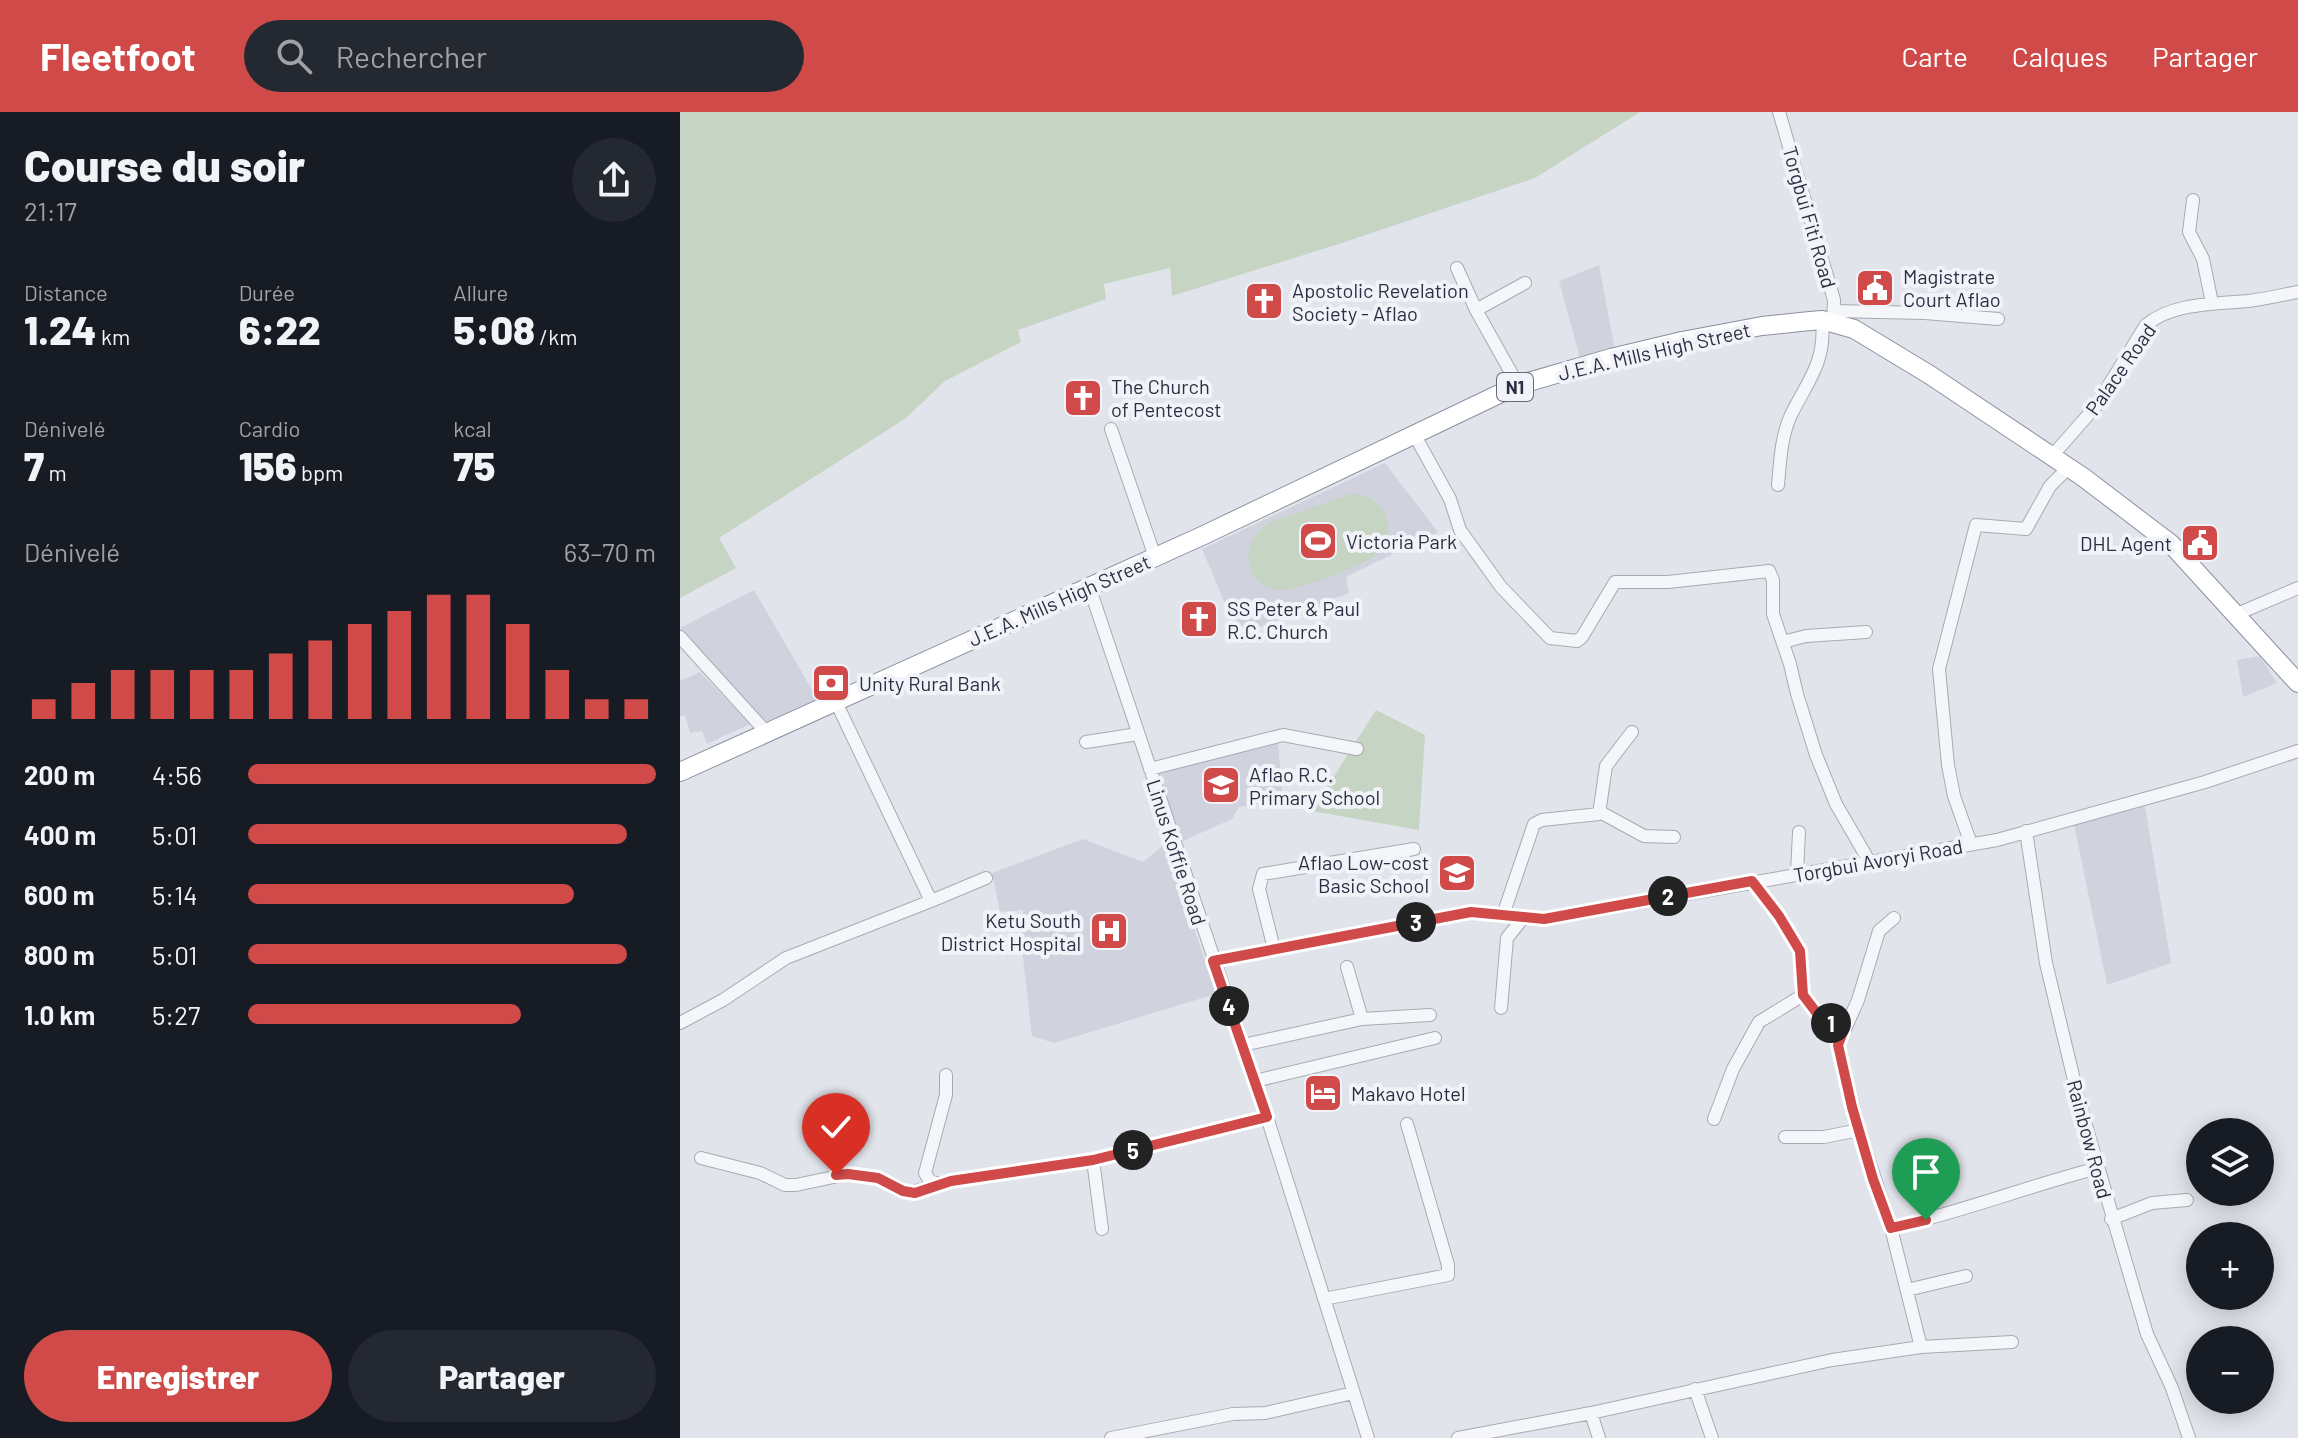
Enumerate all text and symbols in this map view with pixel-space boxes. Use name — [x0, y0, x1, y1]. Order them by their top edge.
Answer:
search box — [244, 20, 804, 92]
text: Fleetfoot — [40, 33, 196, 79]
icon: search — [272, 34, 316, 78]
text: Rechercher — [336, 38, 487, 74]
text: Carte — [1901, 39, 1968, 73]
text: Calques — [2012, 39, 2108, 73]
text: Partager — [2152, 39, 2258, 73]
text: Course du soir — [24, 138, 305, 191]
button: share — [572, 138, 656, 222]
street label: Torgbui Fiti Road — [1778, 143, 1842, 291]
text: 21:17 — [24, 195, 77, 226]
place label: Magistrate Court Aflao — [1903, 264, 2001, 311]
public building icon: Magistrate Court Aflao — [1854, 267, 1896, 309]
place label: Apostolic Revelation Society - Aflao — [1292, 278, 1469, 325]
text: Distance — [24, 279, 108, 305]
text: Durée — [239, 279, 295, 305]
text: Allure — [453, 279, 508, 305]
church icon: Apostolic Revelation Society - Aflao — [1243, 280, 1285, 322]
text: 1.24 — [24, 305, 97, 353]
text: 6:22 — [239, 305, 321, 353]
text: 5:08 — [453, 305, 535, 353]
street label: J.E.A. Mills High Street — [1555, 317, 1753, 385]
street label: Palace Road — [2080, 319, 2160, 419]
text: km — [97, 323, 130, 349]
text: /km — [535, 323, 577, 349]
road number: N1 — [1497, 373, 1533, 401]
place label: The Church of Pentecost — [1111, 374, 1222, 421]
church icon: The Church of Pentecost — [1062, 377, 1104, 419]
text: Dénivelé — [24, 415, 105, 441]
text: Cardio — [239, 415, 301, 441]
text: kcal — [453, 415, 492, 441]
text: 7 — [24, 441, 44, 489]
text: 156 — [239, 441, 297, 489]
text: 75 — [453, 441, 495, 489]
text: m — [44, 459, 67, 485]
text: bpm — [297, 459, 343, 485]
sports icon: Victoria Park — [1297, 520, 1339, 562]
public building icon: DHL Agent — [2179, 522, 2221, 564]
place label: Victoria Park — [1346, 529, 1457, 553]
place label: DHL Agent — [2080, 531, 2172, 555]
text: Dénivelé — [24, 536, 120, 567]
text: 63–70 m — [564, 536, 656, 567]
street label: J.E.A. Mills High Street — [964, 549, 1154, 651]
place label: SS Peter & Paul R.C. Church — [1227, 596, 1360, 643]
church icon: SS Peter & Paul R.C. Church — [1178, 598, 1220, 640]
bank icon: Unity Rural Bank — [810, 662, 852, 704]
place label: Unity Rural Bank — [859, 671, 1001, 695]
text: 200 m — [24, 759, 95, 790]
text: 4:56 — [152, 759, 202, 790]
place label: Aflao R.C. Primary School — [1249, 762, 1380, 809]
school or university icon: Aflao R.C. Primary School — [1200, 764, 1242, 806]
street label: Linus Koffie Road — [1142, 776, 1212, 928]
text: 400 m — [24, 819, 96, 850]
text: 5:01 — [152, 819, 197, 850]
street label: Torgbui Avoryi Road — [1792, 833, 1964, 887]
place label: Aflao Low-cost Basic School — [1298, 850, 1429, 897]
school or university icon: Aflao Low-cost Basic School — [1436, 852, 1478, 894]
pin: 2 — [1648, 876, 1688, 916]
text: 600 m — [24, 879, 95, 910]
text: 5:14 — [152, 879, 198, 910]
text: 2 — [1662, 883, 1674, 909]
pin: 3 — [1396, 902, 1436, 942]
place label: Ketu South District Hospital — [941, 908, 1081, 955]
text: 3 — [1410, 909, 1422, 935]
hospital icon: Ketu South District Hospital — [1088, 910, 1130, 952]
text: 800 m — [24, 939, 95, 970]
text: 5:01 — [152, 939, 197, 970]
pin: 4 — [1209, 986, 1249, 1026]
text: 4 — [1222, 993, 1236, 1019]
text: 1.0 km — [24, 999, 95, 1030]
text: 5:27 — [152, 999, 200, 1030]
pin: 1 — [1811, 1003, 1851, 1043]
text: 1 — [1827, 1010, 1835, 1036]
hotel icon: Makavo Hotel — [1302, 1072, 1344, 1114]
street label: Rainbow Road — [2063, 1077, 2117, 1201]
place label: Makavo Hotel — [1351, 1081, 1466, 1105]
pin — [802, 1093, 870, 1175]
icon: check — [814, 1105, 858, 1149]
map controls — [2186, 1118, 2274, 1414]
button: layers — [2186, 1118, 2274, 1206]
pin: 5 — [1113, 1130, 1153, 1170]
text: 5 — [1127, 1137, 1139, 1163]
pin — [1892, 1138, 1960, 1220]
icon: arrive — [1904, 1150, 1948, 1194]
button: + — [2186, 1222, 2274, 1310]
button: − — [2186, 1326, 2274, 1414]
button: Enregistrer — [24, 1330, 332, 1422]
button: Partager — [348, 1330, 656, 1422]

